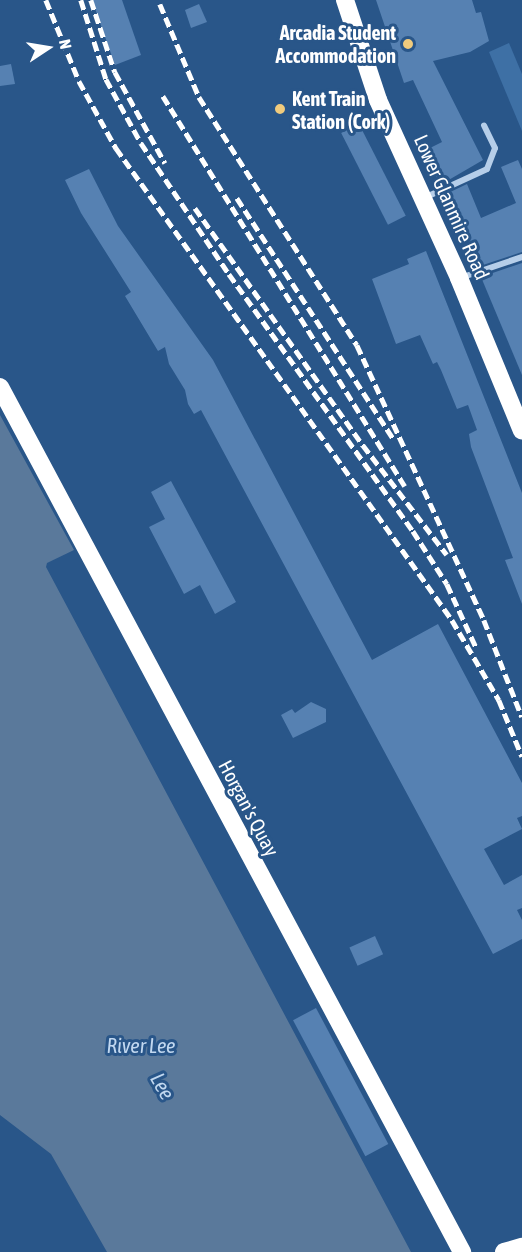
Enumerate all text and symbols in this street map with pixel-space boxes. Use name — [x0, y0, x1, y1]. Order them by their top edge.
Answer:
north arrow — [18, 18, 78, 78]
place label: Arcadia Student Accommodation — [276, 20, 396, 67]
marker: Arcadia Student Accommodation — [401, 37, 415, 51]
text: N — [56, 38, 75, 51]
place label: Kent Train Station (Cork) — [292, 86, 390, 133]
marker: Kent Train Station (Cork) — [273, 102, 287, 116]
street label: Lower Glanmire Road — [409, 131, 495, 283]
street label: Horgan's Quay — [214, 756, 284, 860]
water label: River Lee — [106, 1032, 176, 1058]
water label: Lee — [145, 1068, 181, 1104]

